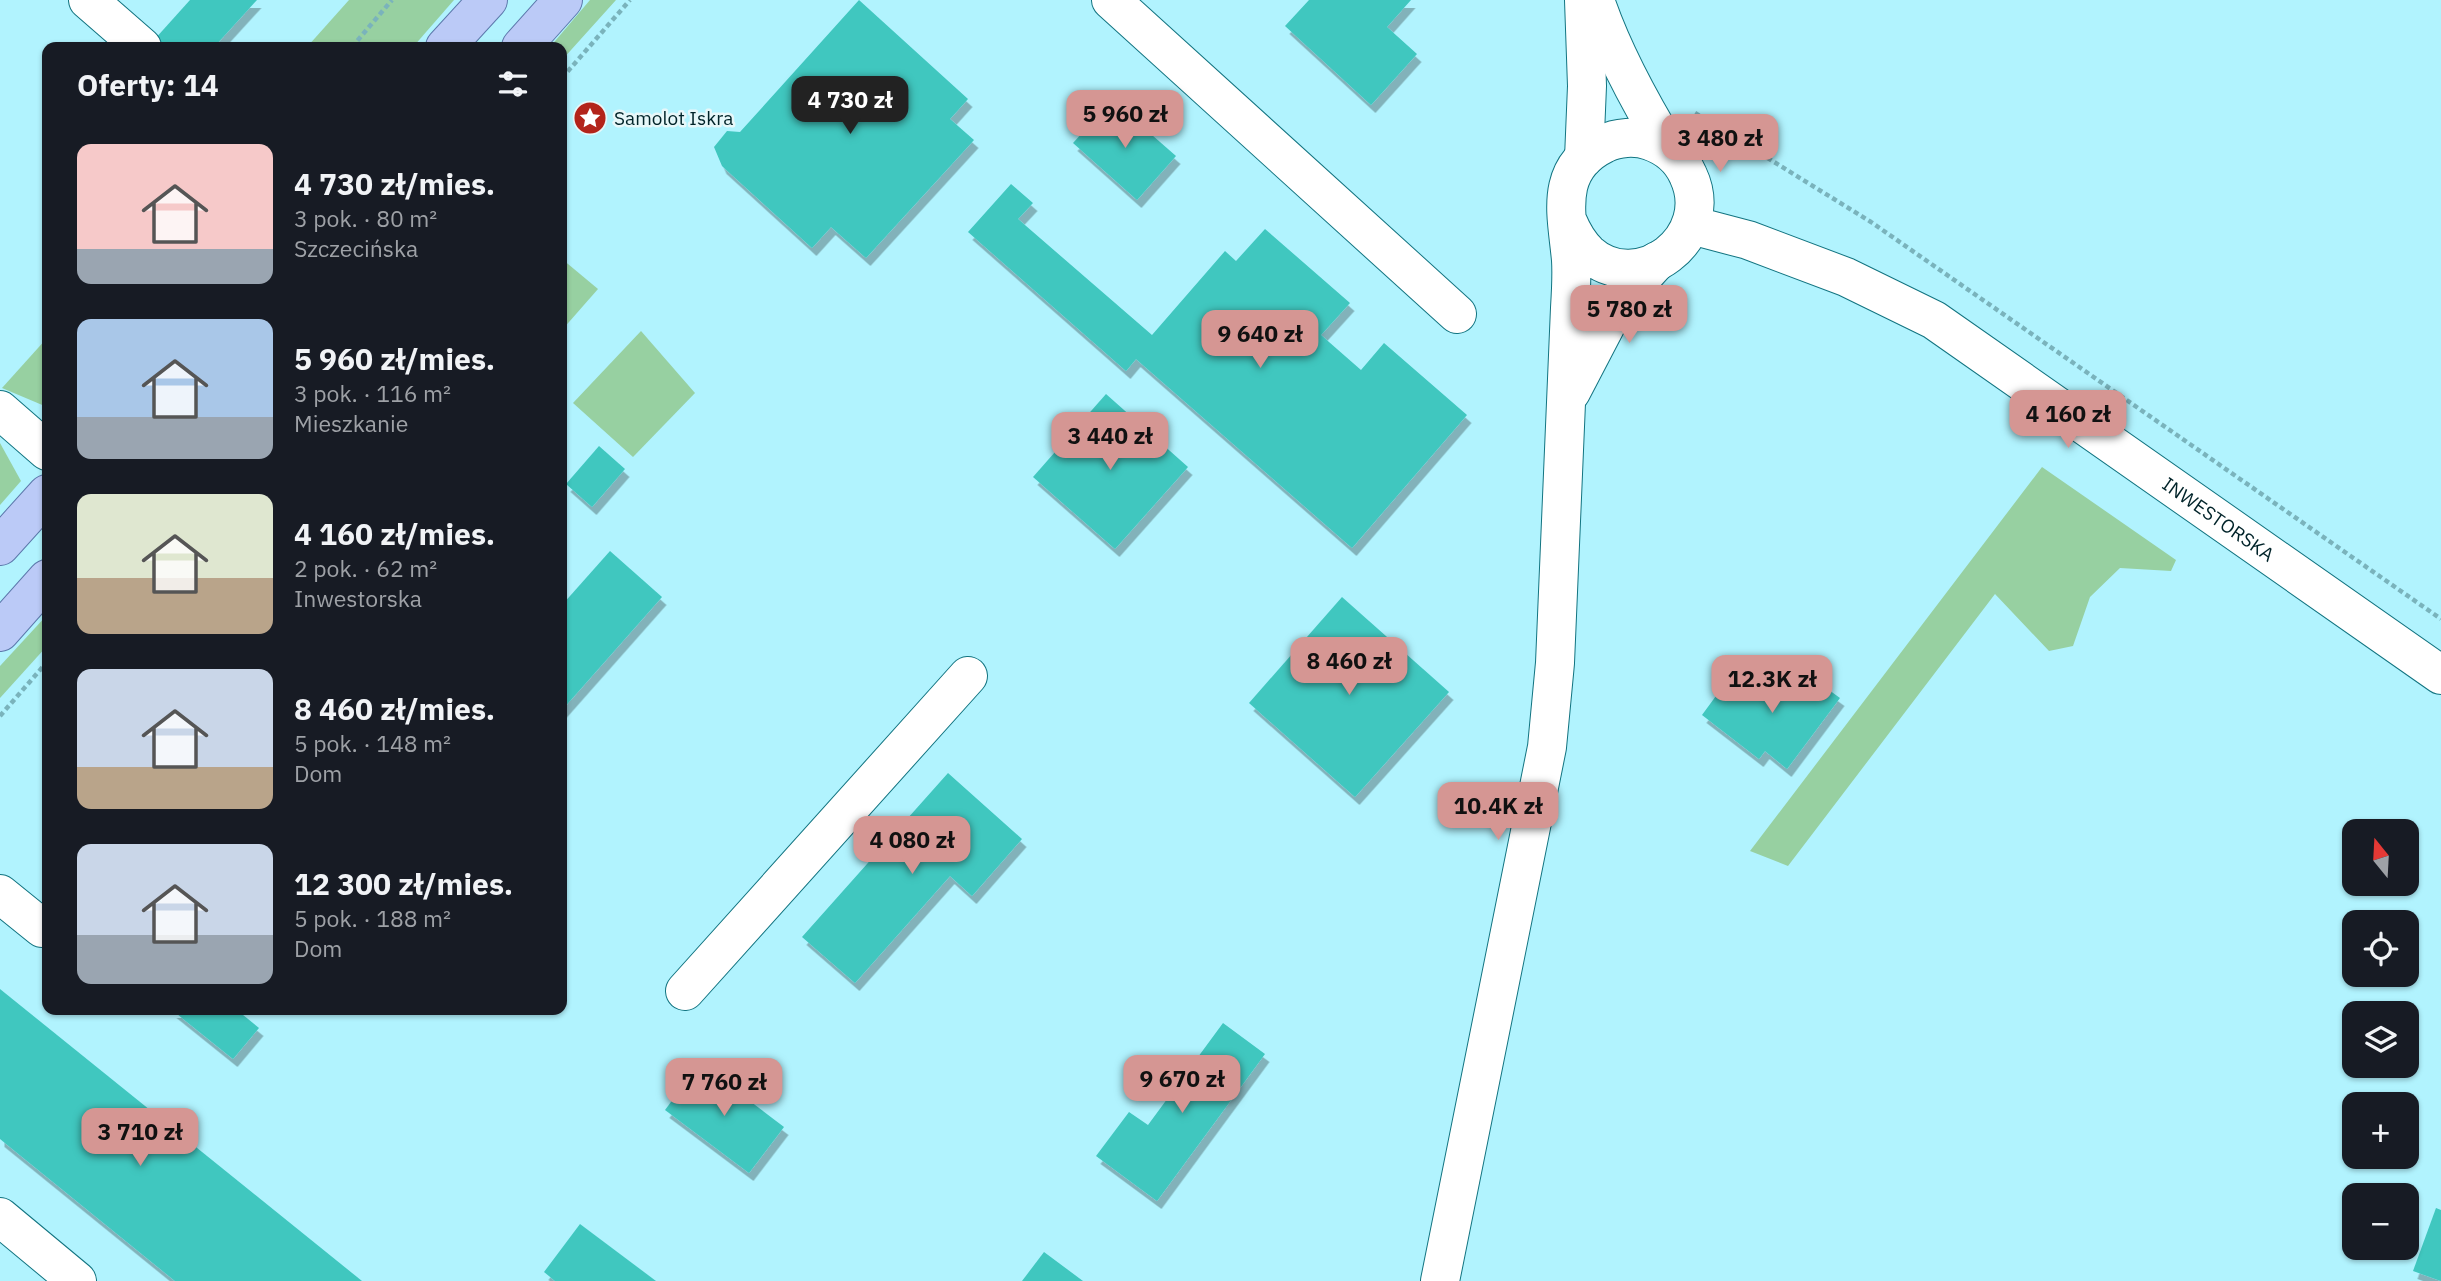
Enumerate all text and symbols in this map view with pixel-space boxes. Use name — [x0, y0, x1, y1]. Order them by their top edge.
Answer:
text: Oferty: 14 — [77, 65, 219, 104]
icon: filters — [494, 65, 532, 103]
pin: 4 730 zł — [778, 76, 922, 136]
text: 4 730 zł — [807, 84, 893, 114]
pin: 5 960 zł — [1053, 90, 1197, 150]
text: 5 960 zł — [1082, 98, 1168, 128]
place icon: Samolot Iskra — [571, 99, 609, 137]
place label: Samolot Iskra — [614, 106, 733, 130]
pin: 3 480 zł — [1648, 114, 1792, 174]
text: 3 480 zł — [1677, 122, 1763, 152]
text: 4 730 zł/mies. — [294, 164, 495, 203]
icon: home — [133, 172, 217, 256]
text: 3 pok. · 80 m² — [294, 203, 437, 233]
text: Szczecińska — [294, 233, 418, 263]
pin: 5 780 zł — [1557, 286, 1701, 345]
text: 5 780 zł — [1586, 293, 1672, 323]
pin: 9 640 zł — [1188, 310, 1332, 370]
text: 9 640 zł — [1217, 318, 1303, 348]
text: 5 960 zł/mies. — [294, 339, 495, 378]
icon: home — [133, 347, 217, 431]
text: 3 pok. · 116 m² — [294, 378, 451, 408]
pin: 4 160 zł — [1996, 391, 2140, 450]
text: 4 160 zł — [2025, 398, 2111, 428]
text: Mieszkanie — [294, 408, 408, 438]
pin: 3 440 zł — [1038, 412, 1182, 472]
text: 3 440 zł — [1067, 420, 1153, 450]
street label: INWESTORSKA — [2158, 472, 2279, 567]
text: 4 160 zł/mies. — [294, 514, 495, 553]
icon: home — [133, 522, 217, 606]
text: 2 pok. · 62 m² — [294, 553, 437, 583]
text: Inwestorska — [294, 583, 422, 613]
pin: 8 460 zł — [1277, 638, 1421, 697]
text: 8 460 zł — [1306, 645, 1392, 675]
pin: 12.3K zł — [1700, 656, 1844, 715]
text: 12.3K zł — [1727, 663, 1817, 693]
text: 8 460 zł/mies. — [294, 689, 495, 728]
icon: home — [133, 697, 217, 781]
text: 5 pok. · 148 m² — [294, 728, 451, 758]
text: Dom — [294, 758, 342, 788]
pin: 10.4K zł — [1426, 782, 1570, 842]
text: 10.4K zł — [1453, 790, 1543, 820]
pin: 4 080 zł — [840, 816, 984, 876]
north arrow — [2342, 819, 2418, 896]
map controls — [2342, 819, 2419, 1260]
text: 4 080 zł — [869, 824, 955, 854]
text: 12 300 zł/mies. — [294, 864, 513, 903]
icon: home — [133, 872, 217, 956]
text: 5 pok. · 188 m² — [294, 903, 451, 933]
button: locate — [2342, 910, 2419, 987]
text: Dom — [294, 933, 342, 963]
button: layers — [2342, 1001, 2419, 1078]
pin: 9 670 zł — [1110, 1056, 1254, 1115]
pin: 7 760 zł — [652, 1058, 796, 1118]
text: 9 670 zł — [1139, 1063, 1225, 1093]
text: 7 760 zł — [681, 1066, 767, 1096]
button: + — [2342, 1092, 2419, 1169]
pin: 3 710 zł — [68, 1108, 212, 1168]
text: 3 710 zł — [97, 1116, 183, 1146]
button: − — [2342, 1183, 2419, 1260]

